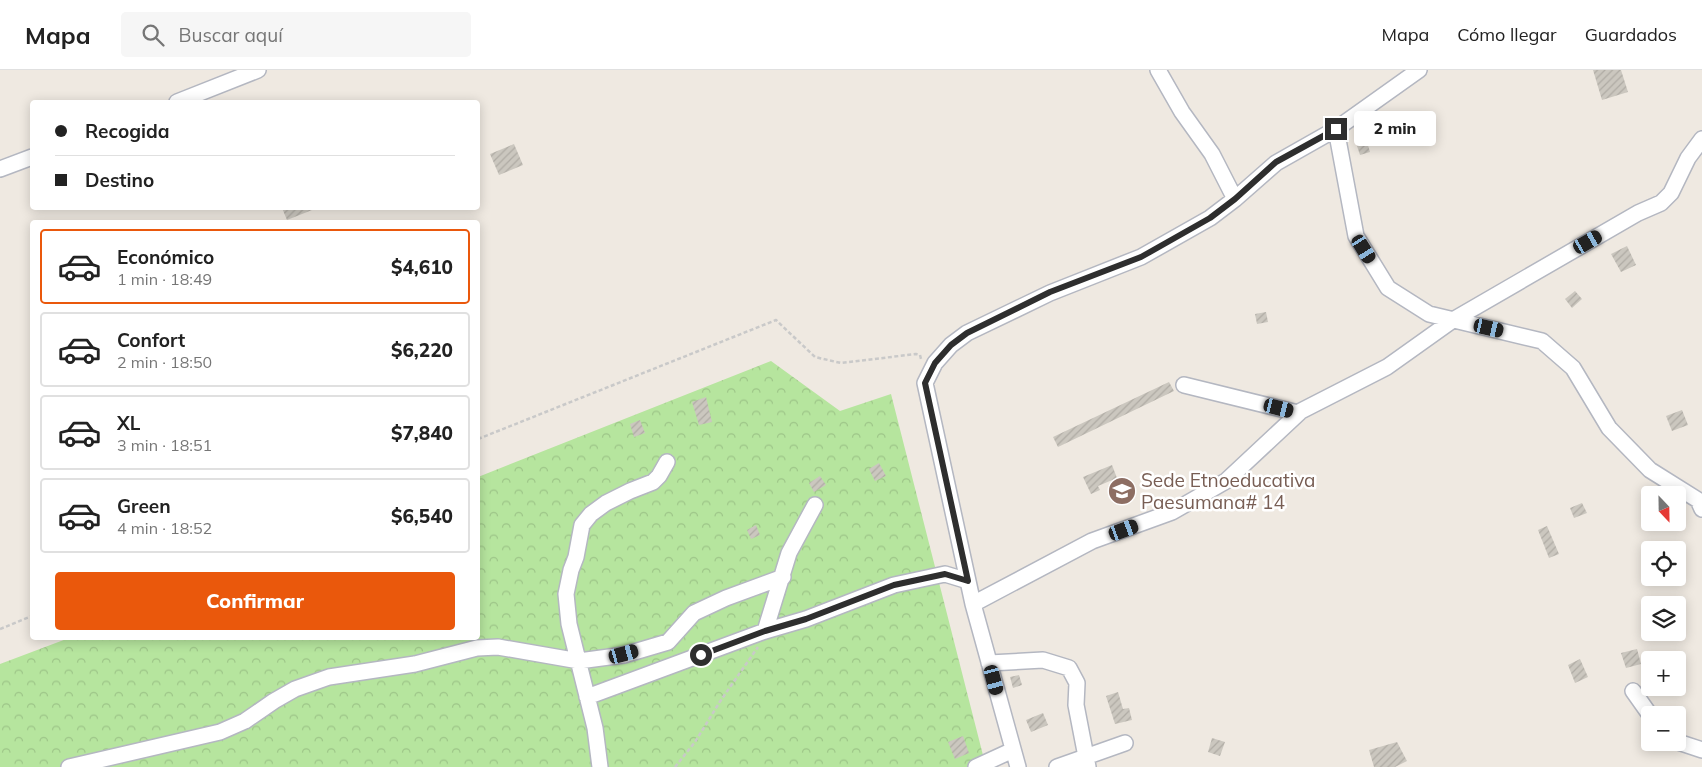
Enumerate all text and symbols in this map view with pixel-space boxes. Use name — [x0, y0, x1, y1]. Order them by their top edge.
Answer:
search box — [121, 12, 471, 57]
text: Mapa — [25, 20, 91, 50]
icon: search — [139, 21, 167, 49]
text: Buscar aquí — [179, 23, 283, 47]
text: Mapa — [1381, 23, 1429, 46]
text: Cómo llegar — [1457, 23, 1557, 46]
text: Guardados — [1585, 23, 1677, 46]
callout: 2 min — [1354, 112, 1436, 146]
route end — [1325, 118, 1347, 140]
text: 2 min — [1374, 118, 1416, 138]
text: Recogida — [85, 119, 169, 143]
text: Destino — [85, 168, 154, 192]
car — [1571, 228, 1604, 256]
car — [1349, 232, 1378, 266]
icon: car — [57, 244, 102, 289]
text: Económico — [117, 245, 214, 269]
text: $4,610 — [391, 255, 453, 279]
text: 1 min · 18:49 — [117, 269, 212, 289]
car — [1472, 317, 1505, 339]
icon: car — [57, 327, 102, 372]
text: Confort — [117, 328, 185, 352]
text: $6,220 — [391, 338, 453, 362]
text: 2 min · 18:50 — [117, 352, 212, 372]
car — [1262, 397, 1295, 419]
icon: car — [57, 410, 102, 455]
text: XL — [117, 411, 140, 435]
text: $7,840 — [391, 421, 453, 445]
text: 3 min · 18:51 — [117, 435, 212, 455]
place label: Sede Etnoeducativa Paesumana# 14 — [1141, 468, 1315, 514]
school or university icon: Sede Etnoeducativa Paesumana# 14 — [1107, 476, 1137, 506]
north arrow — [1641, 486, 1686, 531]
map controls — [1641, 486, 1686, 751]
icon: car — [57, 493, 102, 538]
text: Green — [117, 494, 171, 518]
text: $6,540 — [391, 504, 453, 528]
text: 4 min · 18:52 — [117, 518, 212, 538]
car — [1107, 518, 1140, 542]
button: locate — [1641, 541, 1686, 586]
button: Confirmar — [55, 572, 455, 630]
button: layers — [1641, 596, 1686, 641]
car — [607, 643, 640, 665]
route start — [690, 644, 712, 666]
button: + — [1641, 651, 1686, 696]
car — [982, 664, 1005, 696]
button: − — [1641, 706, 1686, 751]

